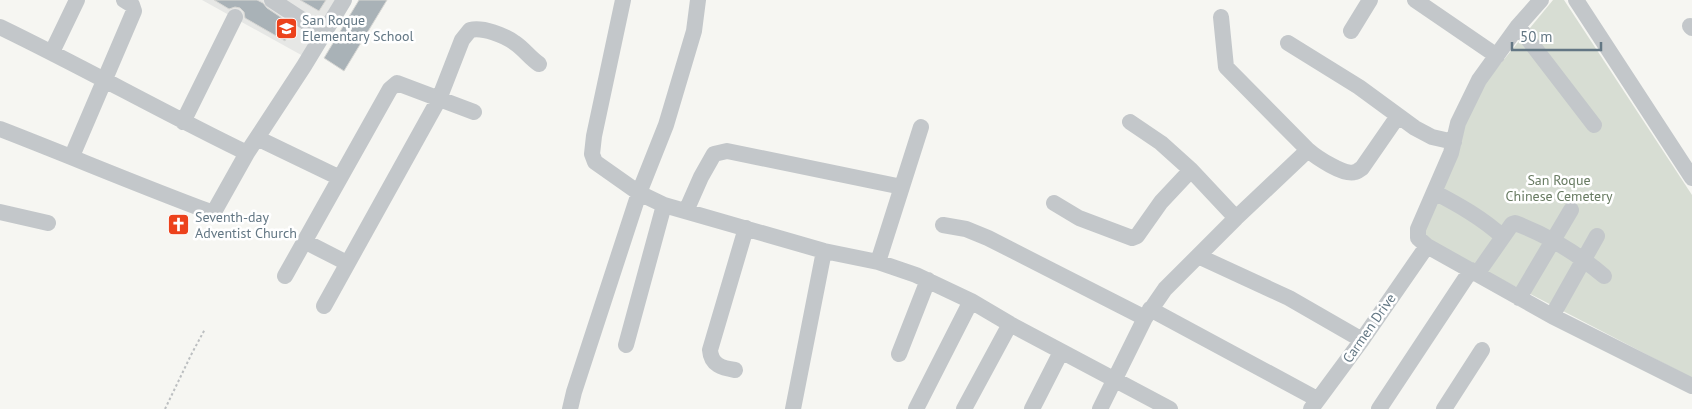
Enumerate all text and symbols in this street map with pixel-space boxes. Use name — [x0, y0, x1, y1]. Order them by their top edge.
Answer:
place label: San Roque Elementary School — [302, 11, 414, 45]
school or university icon: San Roque Elementary School — [274, 16, 298, 40]
scale bar — [1512, 20, 1601, 52]
text: 50 m — [1520, 27, 1553, 46]
park label: San Roque Chinese Cemetery — [1505, 171, 1613, 205]
place label: Seventh-day Adventist Church — [195, 208, 297, 242]
church icon: Seventh-day Adventist Church — [167, 213, 191, 237]
street label: Carmen Drive — [1338, 290, 1400, 366]

